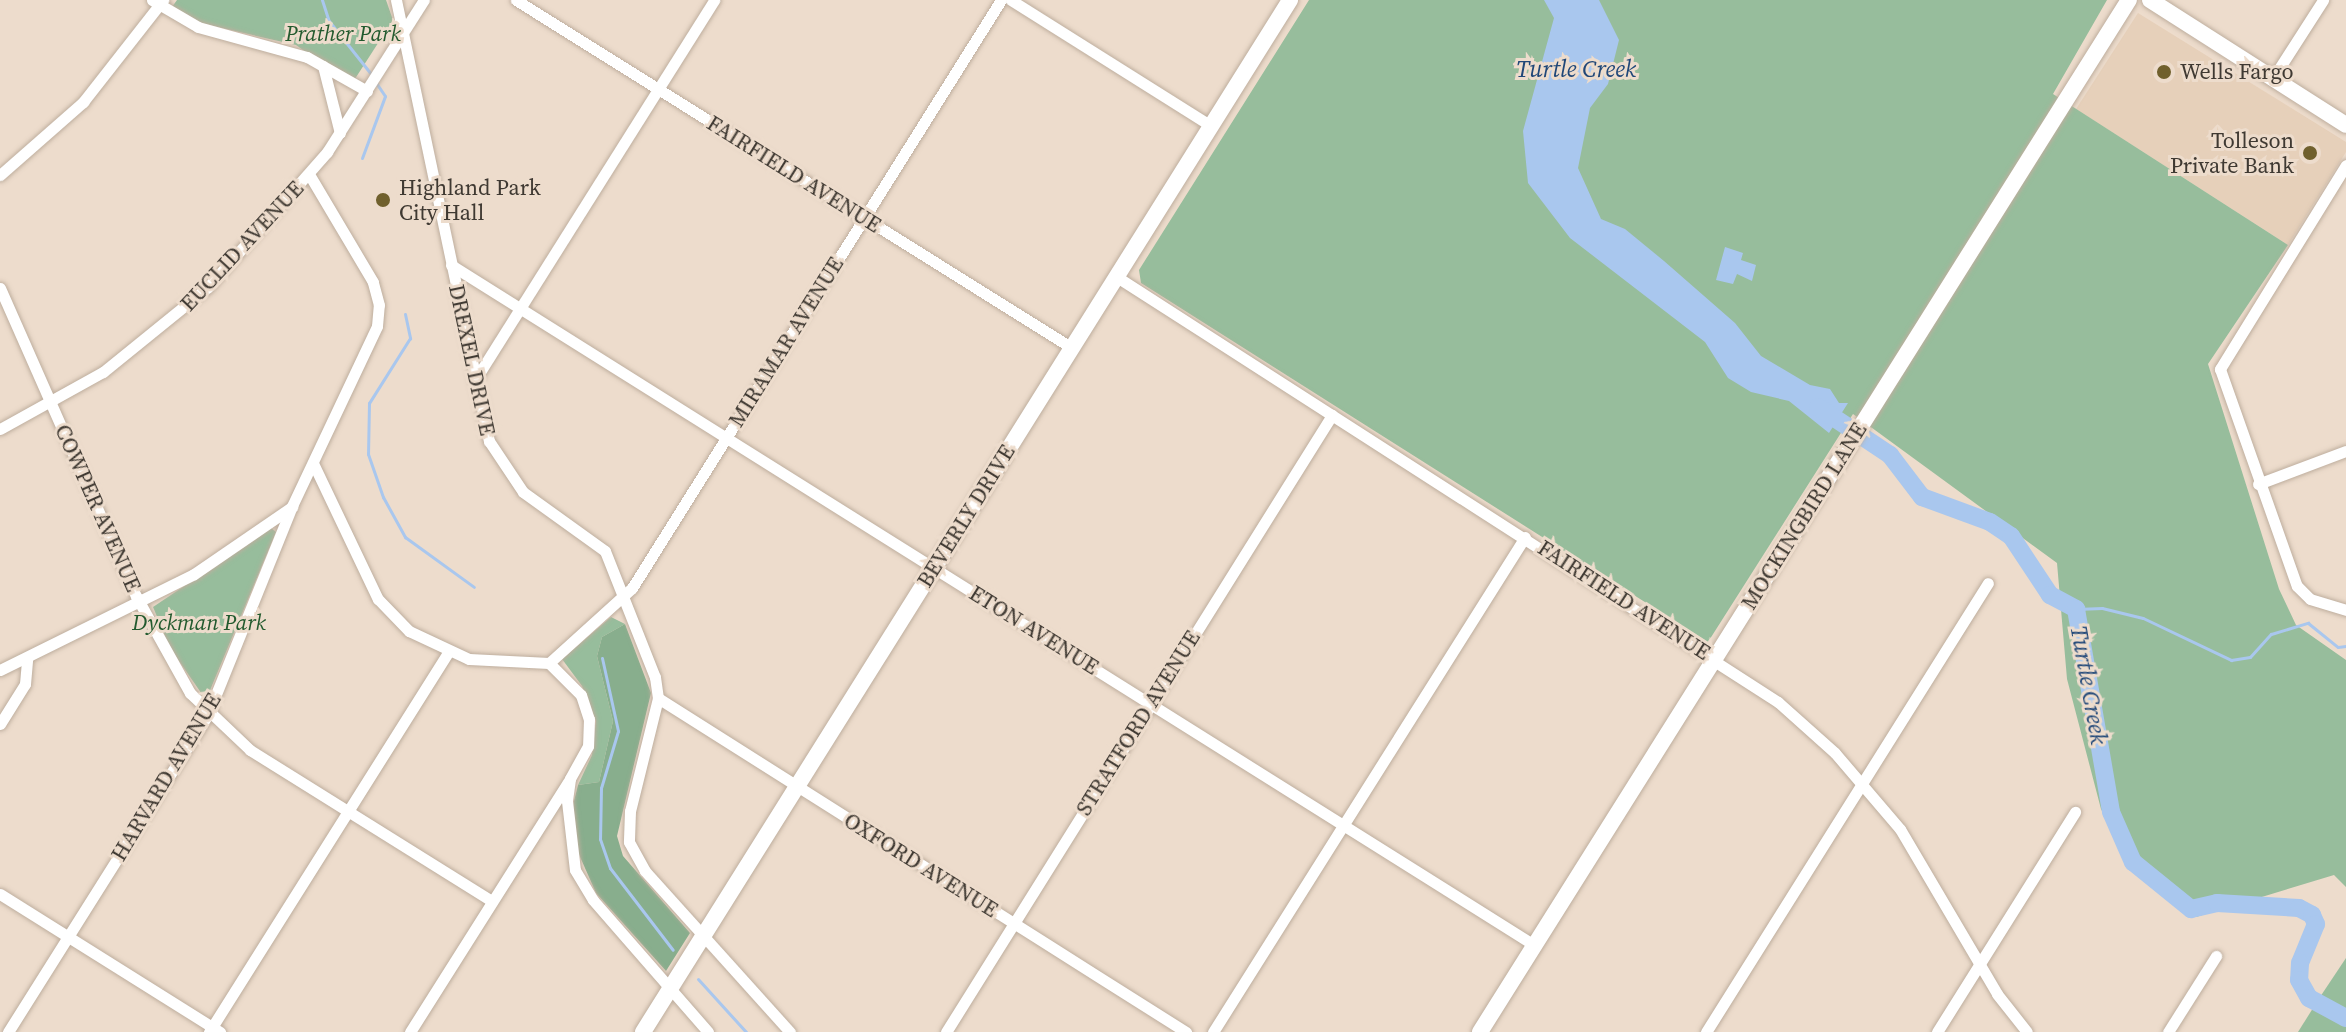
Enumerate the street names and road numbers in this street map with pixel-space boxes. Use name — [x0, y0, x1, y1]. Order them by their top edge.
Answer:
street label: FAIRFIELD AVENUE — [702, 110, 886, 238]
street label: EUCLID AVENUE — [175, 175, 309, 317]
street label: MIRAMAR AVENUE — [723, 252, 849, 432]
street label: DREXEL DRIVE — [443, 282, 501, 438]
street label: MOCKINGBIRD LANE — [1736, 418, 1872, 614]
street label: COWPER AVENUE — [49, 420, 147, 596]
street label: BEVERLY DRIVE — [911, 439, 1021, 593]
street label: FAIRFIELD AVENUE — [1533, 534, 1715, 666]
street label: ETON AVENUE — [964, 580, 1104, 680]
street label: STRATFORD AVENUE — [1070, 626, 1206, 820]
street label: HARVARD AVENUE — [105, 688, 227, 866]
street label: OXFORD AVENUE — [839, 807, 1003, 923]

